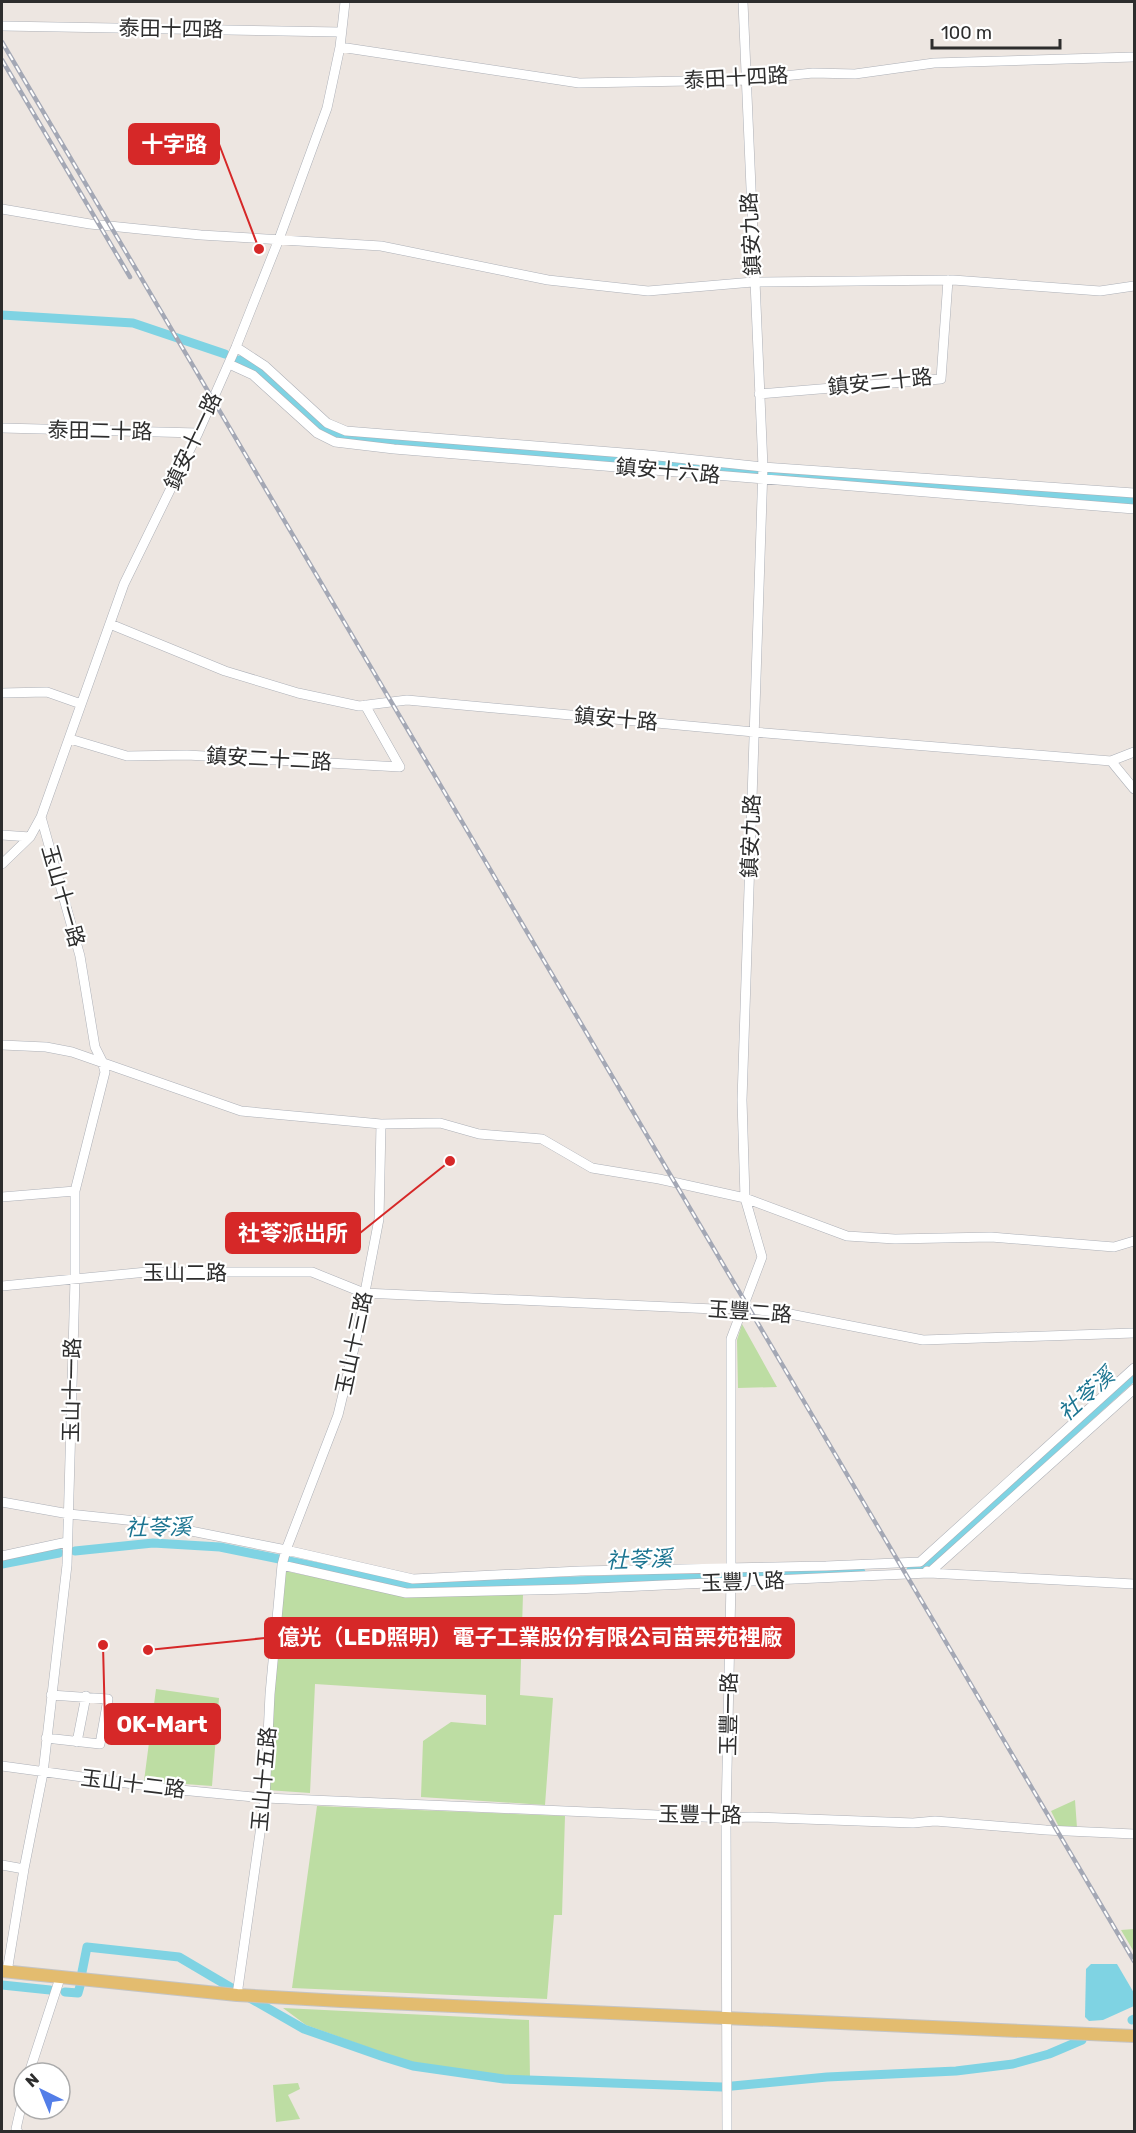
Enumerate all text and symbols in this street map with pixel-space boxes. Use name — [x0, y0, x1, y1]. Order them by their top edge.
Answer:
scale bar — [932, 12, 1060, 50]
street label: 泰田十四路 — [118, 15, 224, 42]
text: 100 m — [941, 22, 992, 44]
street label: 泰田十四路 — [683, 62, 789, 93]
callout: 十字路 — [129, 124, 219, 164]
text: 十字路 — [141, 131, 207, 158]
street label: 鎮安九路 — [736, 191, 765, 277]
street label: 鎮安二十路 — [826, 364, 933, 399]
street label: 鎮安十一路 — [159, 388, 226, 494]
street label: 泰田二十路 — [47, 417, 153, 444]
street label: 鎮安十六路 — [615, 453, 721, 488]
street label: 鎮安十路 — [573, 702, 659, 735]
street label: 鎮安二十二路 — [205, 743, 333, 774]
street label: 鎮安九路 — [737, 794, 764, 878]
street label: 玉山十一路 — [37, 842, 90, 950]
callout: 社苓派出所 — [226, 1213, 360, 1253]
text: 社苓派出所 — [238, 1220, 348, 1247]
street label: 玉山二路 — [143, 1260, 227, 1285]
street label: 玉山十三路 — [330, 1289, 377, 1397]
street label: 玉豐二路 — [707, 1296, 793, 1327]
street label: 玉山十一路 — [58, 1337, 85, 1443]
water label: 社苓溪 — [1053, 1360, 1122, 1426]
water label: 社苓溪 — [125, 1513, 194, 1542]
water label: 社苓溪 — [606, 1545, 675, 1574]
street label: 玉豐八路 — [701, 1568, 785, 1595]
callout: 億光（LED照明）電子工業股份有限公司苗栗苑裡廠 — [265, 1618, 794, 1658]
text: 億光（LED照明）電子工業股份有限公司苗栗苑裡廠 — [278, 1624, 782, 1651]
street label: 玉豐一路 — [715, 1672, 742, 1756]
callout: OK-Mart — [105, 1704, 220, 1744]
text: OK-Mart — [116, 1711, 208, 1738]
street label: 玉山十五路 — [246, 1726, 281, 1832]
street label: 玉山十二路 — [79, 1765, 187, 1802]
street label: 玉豐十路 — [658, 1801, 742, 1828]
north arrow — [12, 2061, 72, 2121]
text: N — [21, 2070, 43, 2091]

